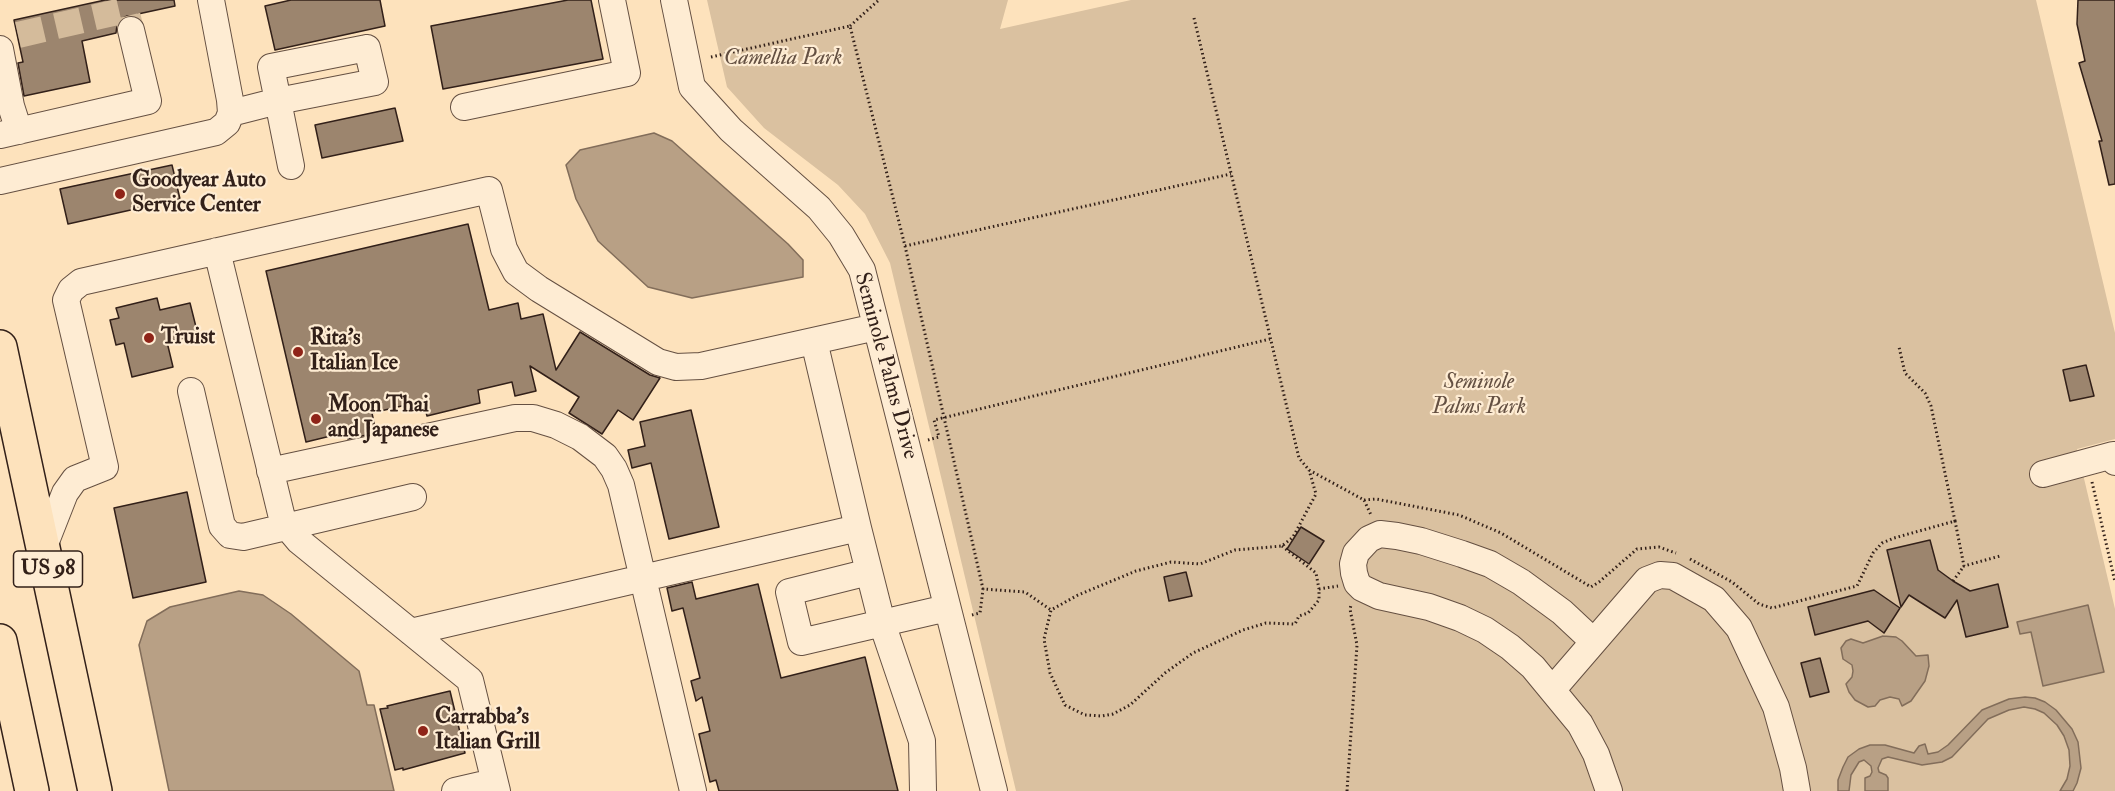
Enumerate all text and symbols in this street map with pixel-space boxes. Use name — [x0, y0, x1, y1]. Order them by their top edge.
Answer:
park label: Camellia Park — [724, 46, 842, 72]
place label: Goodyear Auto Service Center — [132, 168, 266, 220]
marker: Goodyear Auto Service Center — [113, 187, 127, 201]
street label: Seminole Palms Drive — [847, 270, 923, 462]
place label: Truist — [161, 325, 215, 351]
place label: Rita's Italian Ice — [310, 326, 398, 378]
marker: Truist — [142, 331, 156, 345]
marker: Rita's Italian Ice — [291, 345, 305, 359]
park label: Seminole Palms Park — [1432, 370, 1526, 422]
place label: Moon Thai and Japanese — [328, 393, 439, 445]
marker: Moon Thai and Japanese — [309, 412, 323, 426]
road number: US 98 — [14, 551, 82, 587]
place label: Carrabba's Italian Grill — [435, 705, 540, 756]
marker: Carrabba's Italian Grill — [416, 724, 430, 738]

